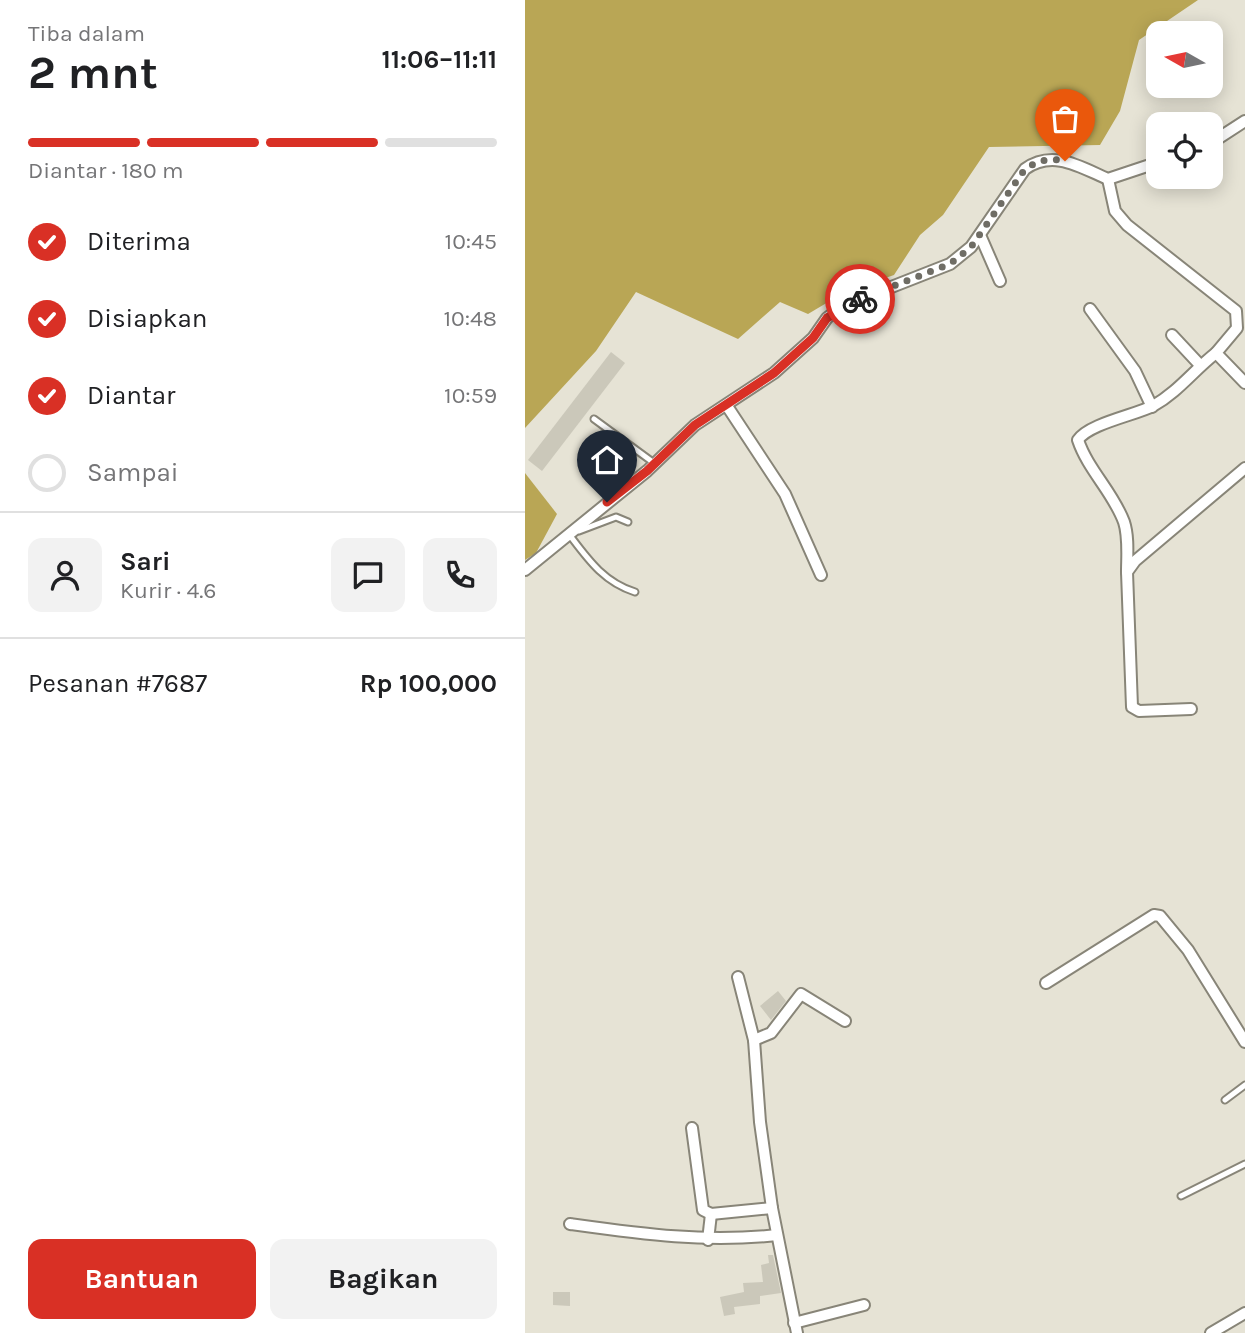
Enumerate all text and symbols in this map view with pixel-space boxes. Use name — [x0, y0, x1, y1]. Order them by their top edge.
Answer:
text: Tiba dalam — [28, 20, 145, 47]
north arrow — [1146, 21, 1223, 98]
map controls — [1146, 21, 1223, 189]
text: 11:06–11:11 — [381, 44, 497, 75]
text: 2 mnt — [28, 46, 158, 100]
pin — [1035, 89, 1095, 161]
icon: bag — [1046, 100, 1084, 138]
button: locate — [1146, 112, 1223, 189]
text: Diantar · 180 m — [28, 157, 184, 184]
icon: check — [28, 223, 66, 261]
text: Diterima — [87, 226, 191, 257]
text: 10:45 — [445, 228, 497, 255]
courier — [825, 264, 895, 334]
icon: bike — [841, 280, 879, 318]
icon: check — [28, 300, 66, 338]
text: Disiapkan — [87, 303, 207, 334]
text: 10:48 — [443, 305, 497, 332]
icon: check — [28, 377, 66, 415]
text: Diantar — [87, 380, 175, 411]
text: 10:59 — [444, 382, 497, 409]
pin — [577, 430, 637, 502]
icon: home — [588, 441, 626, 479]
text: Sampai — [87, 457, 179, 488]
button: person — [28, 538, 102, 612]
button: chat — [331, 538, 405, 612]
button: phone — [423, 538, 497, 612]
text: Sari — [120, 546, 171, 577]
text: Kurir · 4.6 — [120, 577, 217, 604]
text: Pesanan #7687 — [28, 668, 207, 699]
text: Rp 100,000 — [360, 668, 497, 699]
button: Bantuan — [28, 1239, 256, 1319]
button: Bagikan — [270, 1239, 497, 1319]

